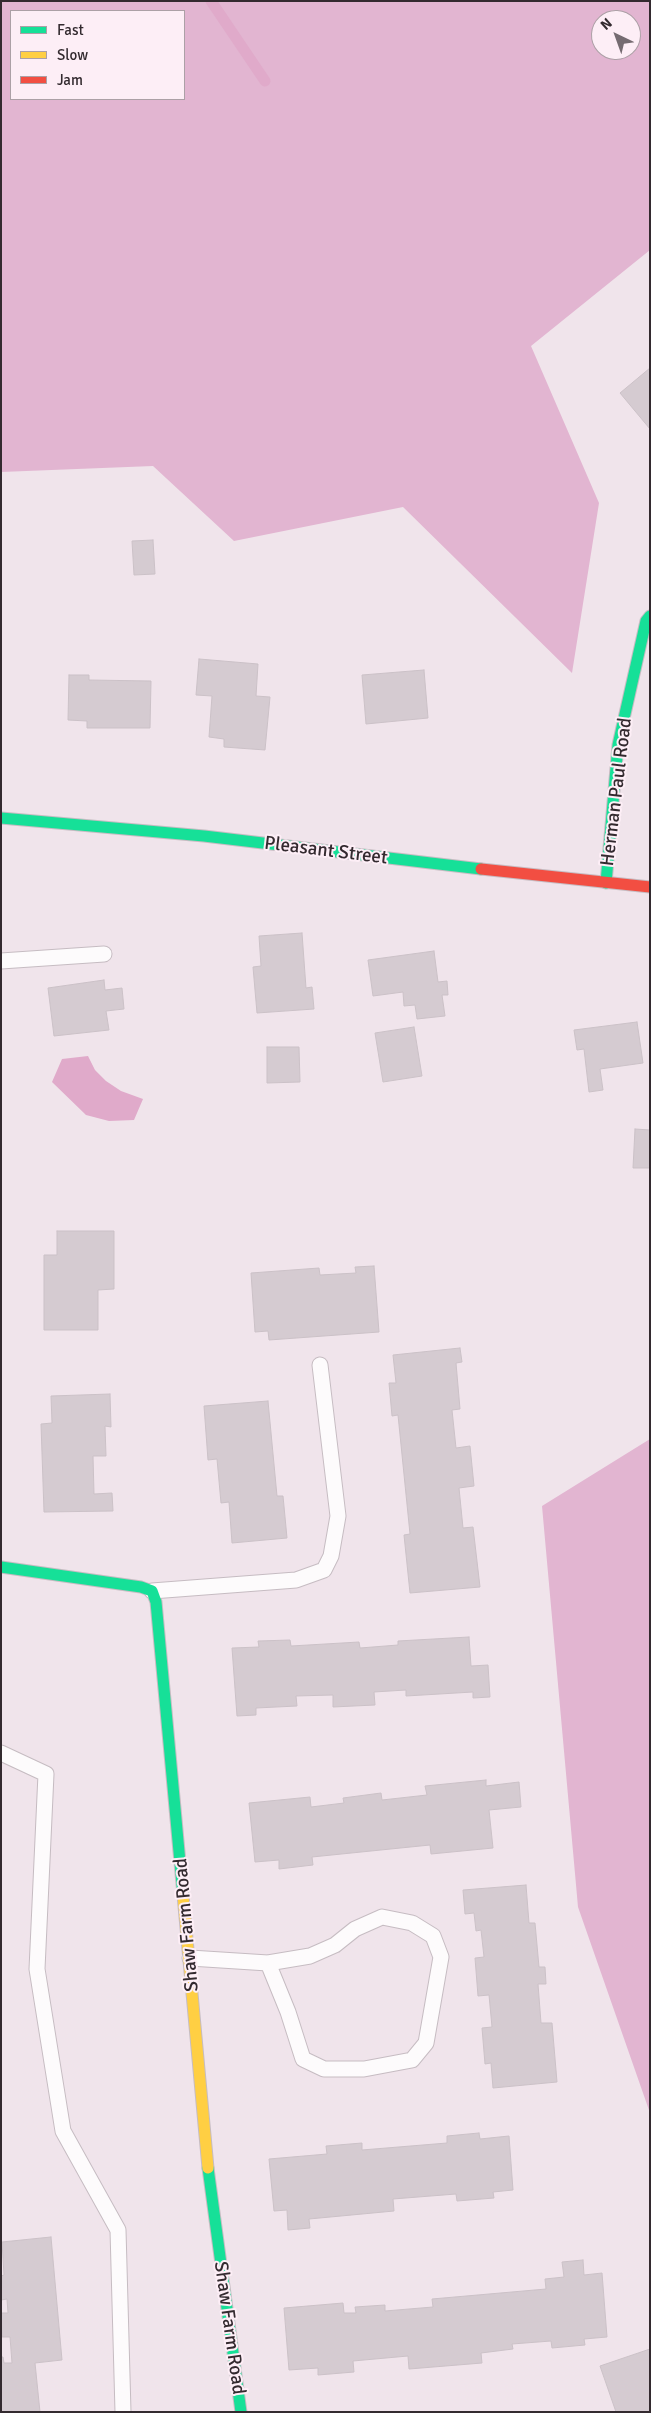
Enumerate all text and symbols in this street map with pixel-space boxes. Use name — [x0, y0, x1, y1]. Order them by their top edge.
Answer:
legend — [10, 10, 185, 100]
north arrow — [591, 10, 641, 60]
text: N — [597, 15, 616, 34]
text: Fast — [57, 21, 84, 39]
text: Slow — [57, 46, 88, 64]
text: Jam — [57, 71, 83, 89]
street label: Herman Paul Road — [597, 716, 637, 868]
street label: Pleasant Street — [263, 832, 389, 870]
street label: Shaw Farm Road — [170, 1857, 204, 1993]
street label: Shaw Farm Road — [208, 2260, 250, 2396]

